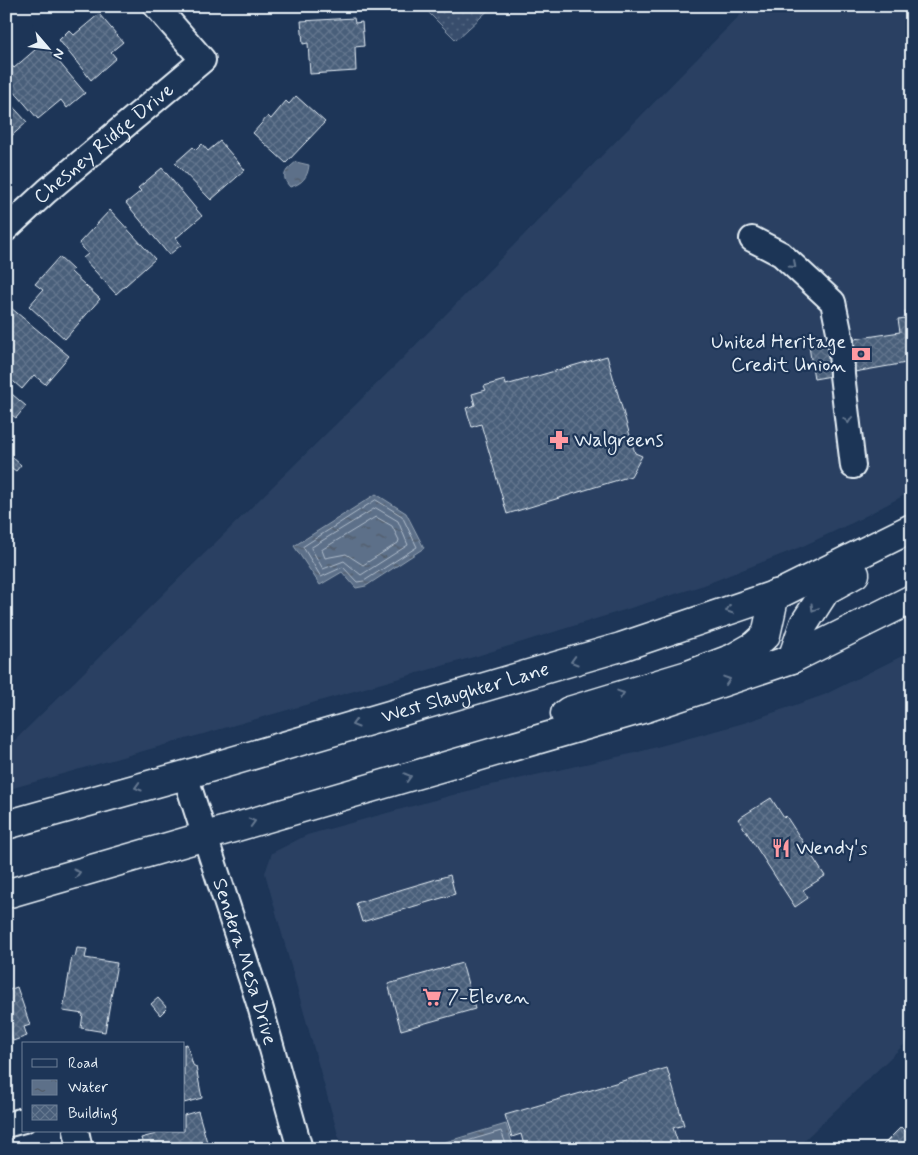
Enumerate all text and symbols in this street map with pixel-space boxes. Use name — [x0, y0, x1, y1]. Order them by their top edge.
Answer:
north arrow — [22, 22, 72, 72]
text: N — [48, 45, 69, 62]
street label: Chesney Ridge Drive — [28, 76, 180, 210]
one-way arrow — [787, 259, 796, 268]
place label: United Heritage Credit Union — [711, 329, 846, 379]
bank icon: United Heritage Credit Union — [850, 343, 872, 365]
one-way arrow — [842, 416, 852, 425]
place label: Walgreens — [574, 427, 664, 455]
pharmacy icon: Walgreens — [548, 429, 570, 451]
one-way arrow — [810, 602, 820, 611]
one-way arrow — [725, 604, 734, 614]
street label: West Slaughter Lane — [378, 655, 552, 730]
one-way arrow — [571, 655, 579, 665]
one-way arrow — [723, 676, 731, 686]
one-way arrow — [616, 690, 625, 700]
one-way arrow — [352, 719, 360, 729]
one-way arrow — [403, 772, 412, 782]
one-way arrow — [135, 782, 143, 792]
one-way arrow — [247, 818, 256, 828]
place label: Wendy's — [796, 835, 868, 862]
restaurant icon: Wendy's — [770, 837, 792, 859]
one-way arrow — [73, 869, 81, 879]
street label: Sendera Mesa Drive — [206, 875, 284, 1048]
place label: 7-Eleven — [447, 984, 530, 1011]
supermarket icon: 7-Eleven — [421, 986, 443, 1008]
legend — [22, 1042, 185, 1132]
text: Road — [68, 1054, 98, 1074]
text: Water — [68, 1078, 108, 1098]
text: Building — [68, 1104, 118, 1125]

